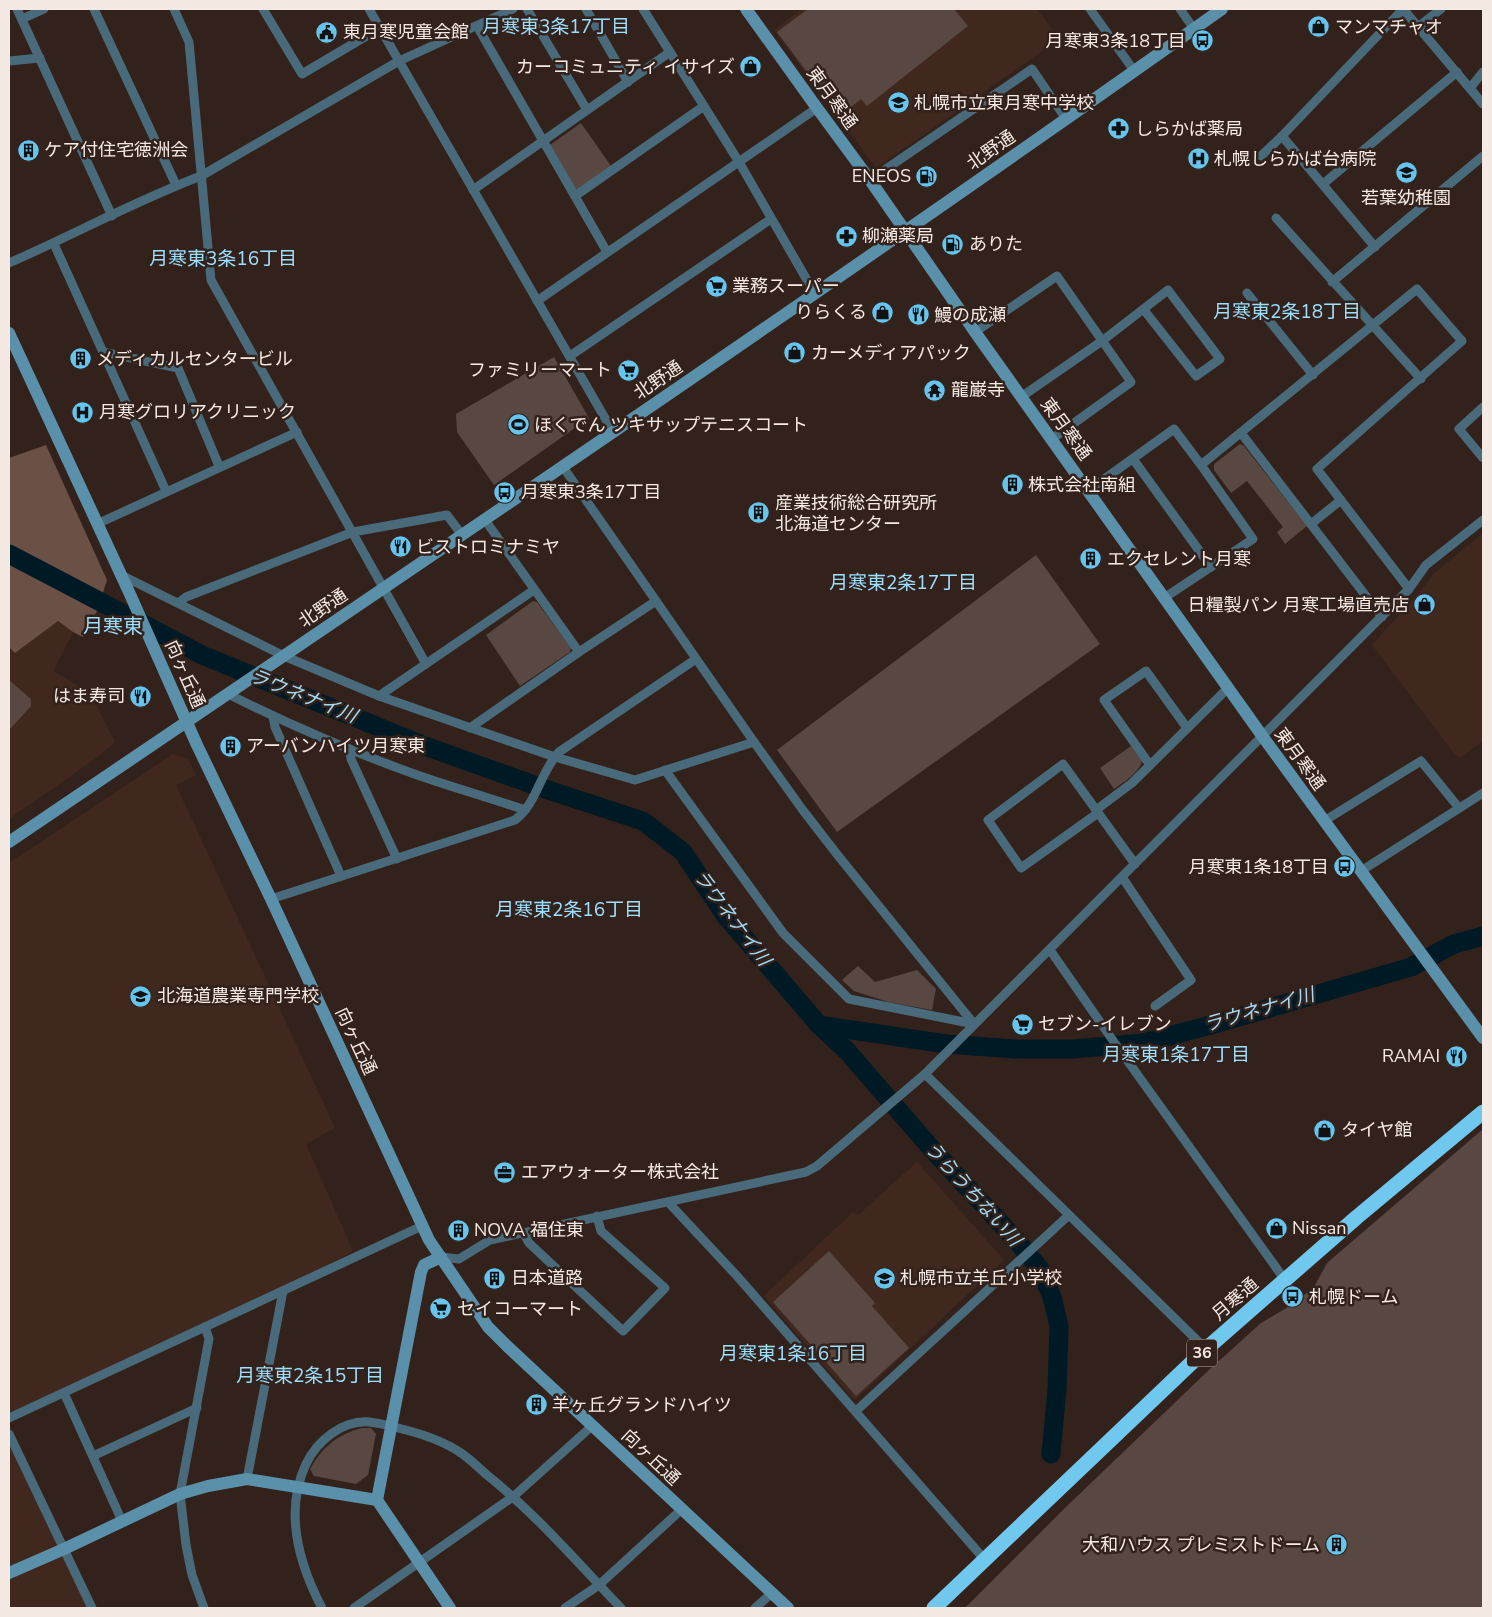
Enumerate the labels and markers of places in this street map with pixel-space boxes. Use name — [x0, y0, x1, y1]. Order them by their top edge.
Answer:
shop icon: マンマチャオ — [1307, 15, 1331, 39]
place label: マンマチャオ — [1335, 15, 1443, 39]
public building icon: 東月寒児童会館 — [315, 20, 339, 44]
place label: 東月寒児童会館 — [343, 20, 469, 44]
place label: 月寒東3条18丁目 — [1046, 29, 1186, 53]
bus stop icon: 月寒東3条18丁目 — [1190, 29, 1214, 53]
place label: カーコミュニティ イサイズ — [516, 55, 735, 79]
shop icon: カーコミュニティ イサイズ — [739, 55, 763, 79]
school or university icon: 札幌市立東月寒中学校 — [886, 91, 910, 115]
place label: 札幌市立東月寒中学校 — [914, 91, 1094, 115]
pharmacy icon: しらかば薬局 — [1107, 117, 1131, 141]
place label: しらかば薬局 — [1135, 117, 1243, 141]
building icon: ケア付住宅徳洲会 — [16, 138, 40, 162]
place label: ケア付住宅徳洲会 — [44, 138, 188, 162]
hospital icon: 札幌しらかば台病院 — [1186, 147, 1210, 171]
place label: 札幌しらかば台病院 — [1214, 147, 1376, 171]
school or university icon: 若葉幼稚園 — [1394, 161, 1418, 185]
place label: ENEOS — [852, 164, 911, 188]
fuel station icon: ENEOS — [915, 164, 939, 188]
place label: 若葉幼稚園 — [1361, 186, 1451, 210]
pharmacy icon: 柳瀬薬局 — [834, 224, 858, 248]
place label: 柳瀬薬局 — [862, 224, 934, 248]
fuel station icon: ありた — [941, 232, 965, 256]
place label: ありた — [969, 232, 1023, 256]
supermarket icon: 業務スーパー — [704, 274, 728, 298]
place label: 業務スーパー — [732, 274, 840, 298]
place label: りらくる — [795, 300, 867, 324]
shop icon: りらくる — [871, 300, 895, 324]
restaurant icon: 鰻の成瀬 — [906, 303, 930, 327]
place label: 鰻の成瀬 — [934, 303, 1006, 327]
shop icon: カーメディアパック — [783, 341, 807, 365]
place label: カーメディアパック — [811, 341, 971, 365]
building icon: メディカルセンタービル — [68, 347, 92, 371]
place label: メディカルセンタービル — [96, 347, 293, 371]
place label: ファミリーマート — [468, 358, 612, 382]
supermarket icon: ファミリーマート — [616, 358, 640, 382]
temple icon: 龍巌寺 — [923, 378, 947, 402]
place label: 龍巌寺 — [951, 378, 1005, 402]
hospital icon: 月寒グロリアクリニック — [71, 400, 95, 424]
place label: 月寒グロリアクリニック — [99, 400, 296, 424]
sports icon: ほくでん ツキサップテニスコート — [506, 413, 530, 437]
place label: ほくでん ツキサップテニスコート — [534, 413, 808, 437]
building icon: 株式会社南組 — [1000, 473, 1024, 497]
place label: 株式会社南組 — [1028, 473, 1136, 497]
bus stop icon: 月寒東3条17丁目 — [493, 480, 517, 504]
place label: 月寒東3条17丁目 — [521, 480, 661, 504]
place label: 産業技術総合研究所 北海道センター — [775, 491, 937, 536]
building icon: 産業技術総合研究所 北海道センター — [747, 501, 771, 525]
restaurant icon: ビストロミナミヤ — [388, 535, 412, 559]
place label: ビストロミナミヤ — [416, 535, 560, 559]
building icon: エクセレント月寒 — [1079, 547, 1103, 571]
place label: エクセレント月寒 — [1107, 547, 1251, 571]
place label: 日糧製パン 月寒工場直売店 — [1187, 593, 1409, 617]
shop icon: 日糧製パン 月寒工場直売店 — [1413, 593, 1437, 617]
place label: はま寿司 — [53, 684, 125, 708]
restaurant icon: はま寿司 — [129, 684, 153, 708]
building icon: アーバンハイツ月寒東 — [218, 734, 242, 758]
place label: アーバンハイツ月寒東 — [246, 734, 425, 758]
place label: 月寒東1条18丁目 — [1189, 855, 1329, 879]
bus stop icon: 月寒東1条18丁目 — [1333, 855, 1357, 879]
school or university icon: 北海道農業専門学校 — [129, 984, 153, 1008]
place label: 北海道農業専門学校 — [157, 984, 319, 1008]
supermarket icon: セブン-イレブン — [1010, 1012, 1034, 1036]
place label: セブン-イレブン — [1038, 1012, 1172, 1036]
place label: RAMAI — [1382, 1044, 1440, 1068]
restaurant icon: RAMAI — [1444, 1044, 1468, 1068]
shop icon: タイヤ館 — [1313, 1118, 1337, 1142]
place label: タイヤ館 — [1341, 1118, 1412, 1142]
office icon: エアウォーター株式会社 — [493, 1160, 517, 1184]
place label: エアウォーター株式会社 — [521, 1160, 719, 1184]
shop icon: Nissan — [1264, 1216, 1288, 1240]
place label: Nissan — [1292, 1216, 1347, 1240]
building icon: NOVA 福住東 — [446, 1218, 470, 1242]
place label: NOVA 福住東 — [474, 1218, 584, 1242]
building icon: 日本道路 — [483, 1266, 507, 1290]
place label: 日本道路 — [511, 1266, 583, 1290]
school or university icon: 札幌市立羊丘小学校 — [872, 1266, 896, 1290]
place label: 札幌市立羊丘小学校 — [900, 1266, 1062, 1290]
bus stop icon: 札幌ドーム — [1281, 1285, 1305, 1309]
place label: 札幌ドーム — [1309, 1285, 1398, 1309]
supermarket icon: セイコーマート — [429, 1297, 453, 1321]
place label: セイコーマート — [457, 1297, 583, 1321]
building icon: 羊ヶ丘グランドハイツ — [524, 1393, 548, 1417]
place label: 羊ヶ丘グランドハイツ — [552, 1393, 732, 1417]
place label: 大和ハウス プレミストドーム — [1082, 1533, 1320, 1557]
building icon: 大和ハウス プレミストドーム — [1324, 1533, 1348, 1557]

